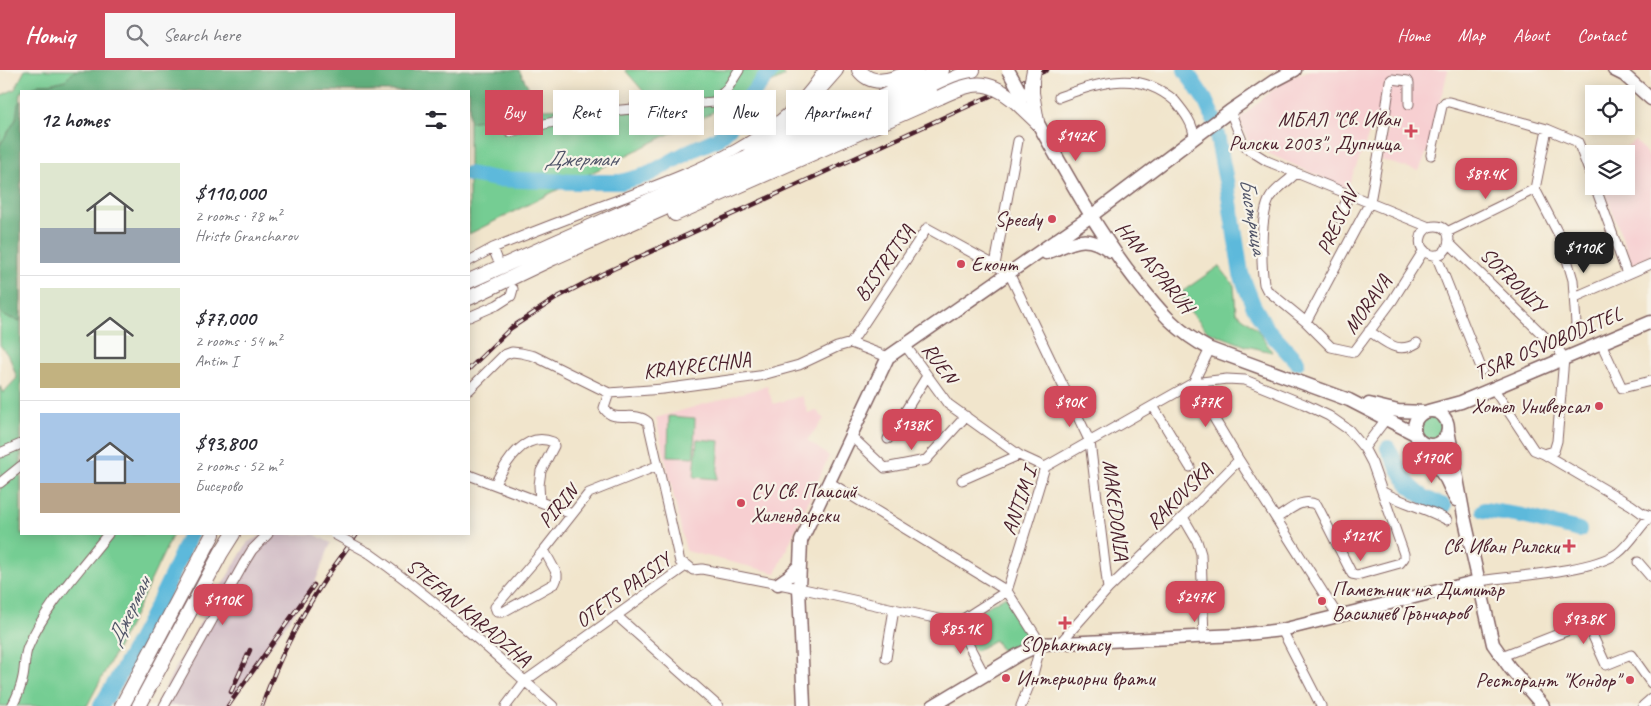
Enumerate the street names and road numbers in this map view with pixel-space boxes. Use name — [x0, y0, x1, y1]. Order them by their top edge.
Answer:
street label: PRESLAV — [1310, 179, 1366, 258]
street label: HAN ASPARUH — [1110, 216, 1202, 320]
street label: BISTRITSA — [848, 219, 920, 306]
street label: SOFRONIY — [1475, 242, 1554, 321]
street label: MORAVA — [1337, 269, 1397, 339]
street label: TSAR OSVOBODITEL — [1471, 300, 1626, 386]
street label: RUEN — [916, 337, 965, 391]
street label: KRAYRECHNA — [642, 345, 753, 384]
street label: RAKOVSKA — [1141, 457, 1218, 534]
street label: MAKEDONIA — [1097, 458, 1135, 562]
street label: ANTIM I — [995, 459, 1044, 538]
street label: PIRIN — [532, 477, 586, 533]
street label: OTETS PAISIY — [570, 545, 679, 633]
street label: STEFAN KARADZHA — [401, 552, 537, 672]

